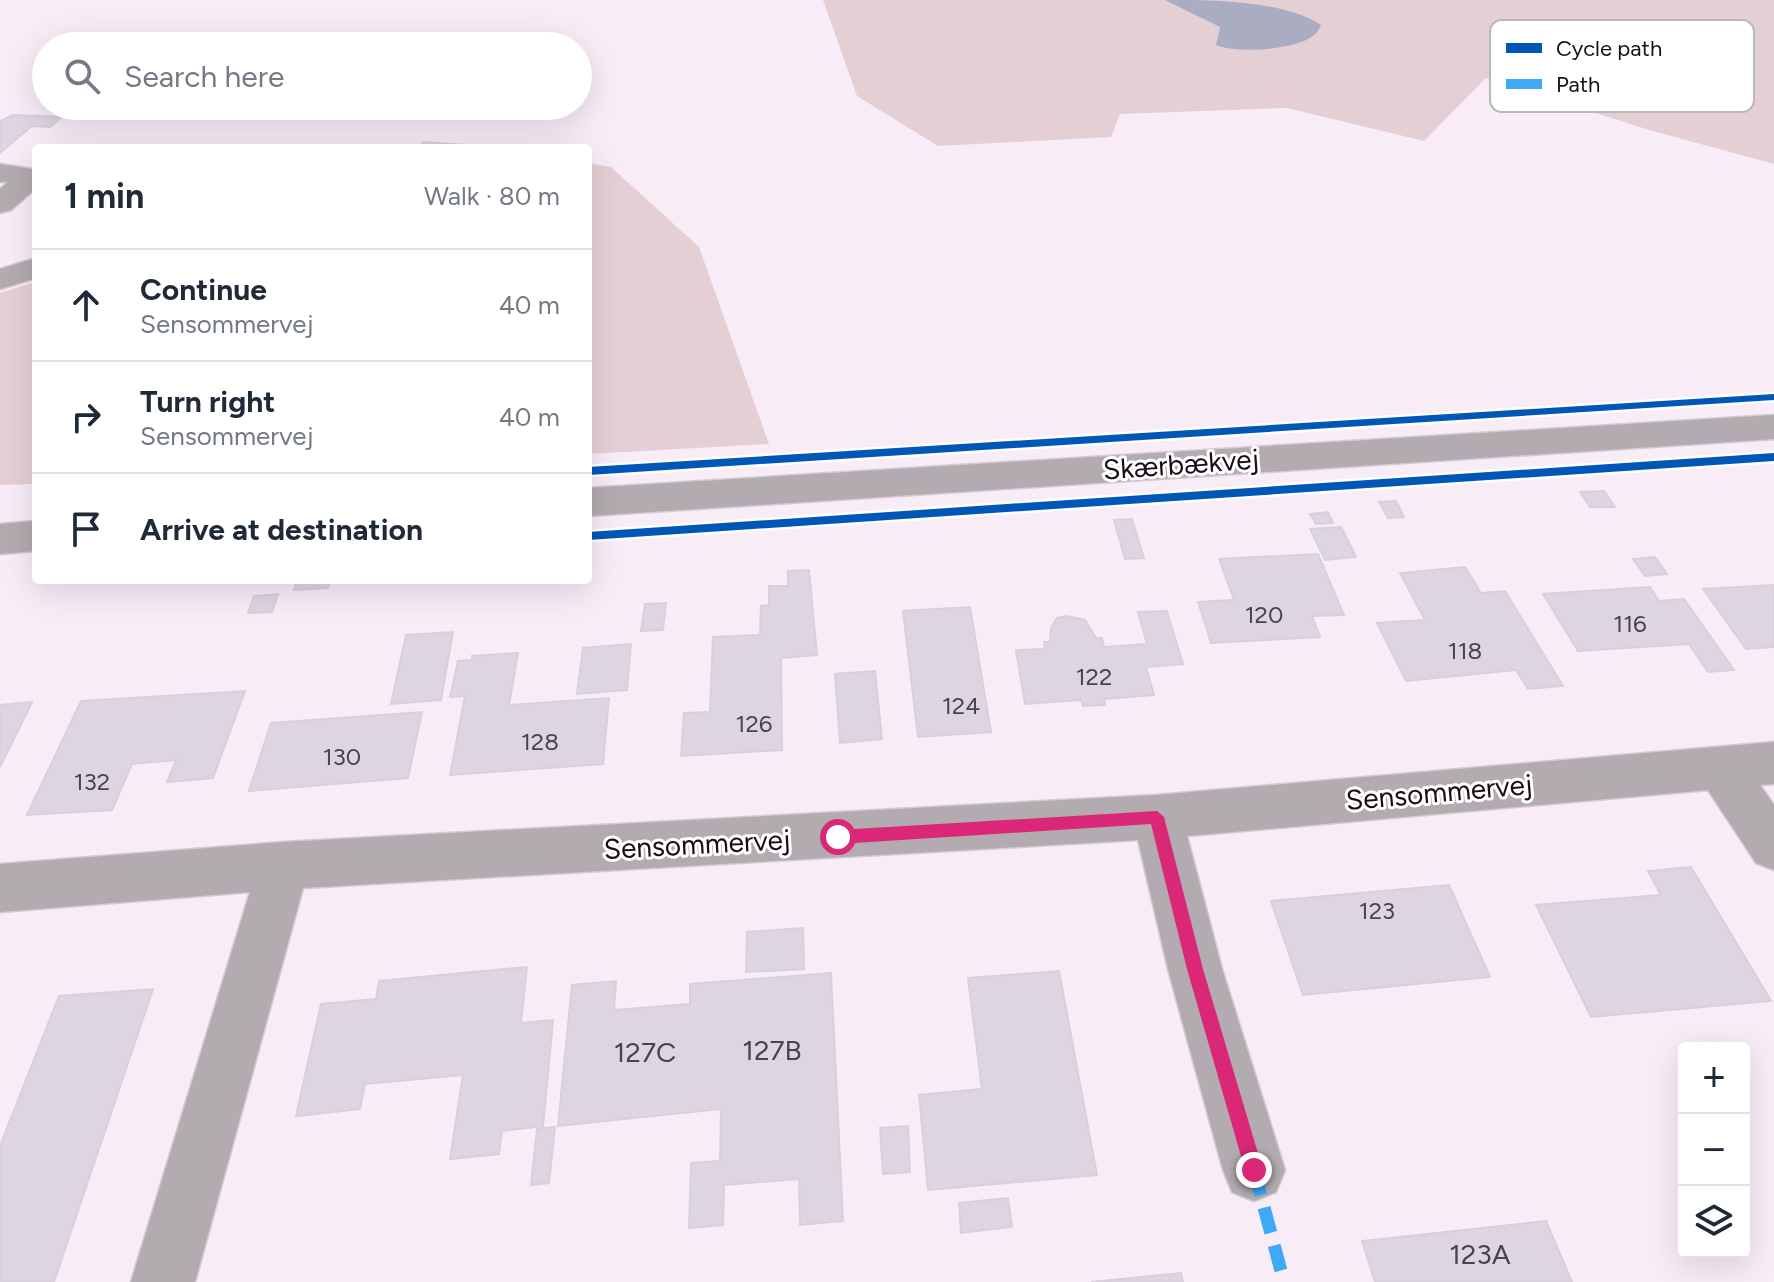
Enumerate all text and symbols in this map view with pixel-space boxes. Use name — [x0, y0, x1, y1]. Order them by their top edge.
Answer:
legend — [1490, 20, 1754, 112]
search box — [32, 32, 592, 120]
text: Cycle path — [1556, 35, 1662, 62]
icon: search — [60, 54, 104, 98]
text: Search here — [124, 58, 284, 95]
text: Path — [1556, 71, 1600, 98]
text: 1 min — [64, 176, 144, 217]
text: Walk · 80 m — [424, 180, 560, 212]
text: Continue — [140, 271, 267, 308]
icon: ahead — [64, 283, 108, 327]
text: 40 m — [499, 289, 560, 321]
text: Sensommervej — [140, 308, 314, 340]
text: Turn right — [140, 383, 275, 420]
icon: right — [64, 395, 108, 439]
text: 40 m — [499, 401, 560, 433]
text: Sensommervej — [140, 420, 314, 452]
street label: Skærbækvej — [1102, 442, 1260, 486]
icon: arrive — [64, 507, 108, 551]
text: Arrive at destination — [140, 511, 423, 548]
house number: 120 — [1245, 600, 1283, 629]
house number: 116 — [1613, 609, 1647, 638]
house number: 118 — [1448, 636, 1482, 665]
house number: 122 — [1076, 662, 1112, 691]
house number: 124 — [942, 691, 980, 720]
house number: 126 — [736, 709, 772, 738]
house number: 128 — [521, 727, 559, 756]
house number: 130 — [323, 742, 361, 771]
house number: 132 — [74, 767, 110, 796]
street label: Sensommervej — [1344, 767, 1534, 817]
route start — [820, 819, 856, 855]
street label: Sensommervej — [603, 822, 791, 866]
house number: 123 — [1359, 896, 1395, 925]
house number: 127B — [742, 1033, 802, 1067]
house number: 127C — [614, 1035, 676, 1069]
map controls — [1678, 1042, 1750, 1258]
button: + — [1678, 1042, 1750, 1114]
button: − — [1678, 1114, 1750, 1186]
route end — [1236, 1152, 1272, 1188]
button: layers — [1678, 1186, 1750, 1258]
house number: 123A — [1449, 1237, 1511, 1271]

